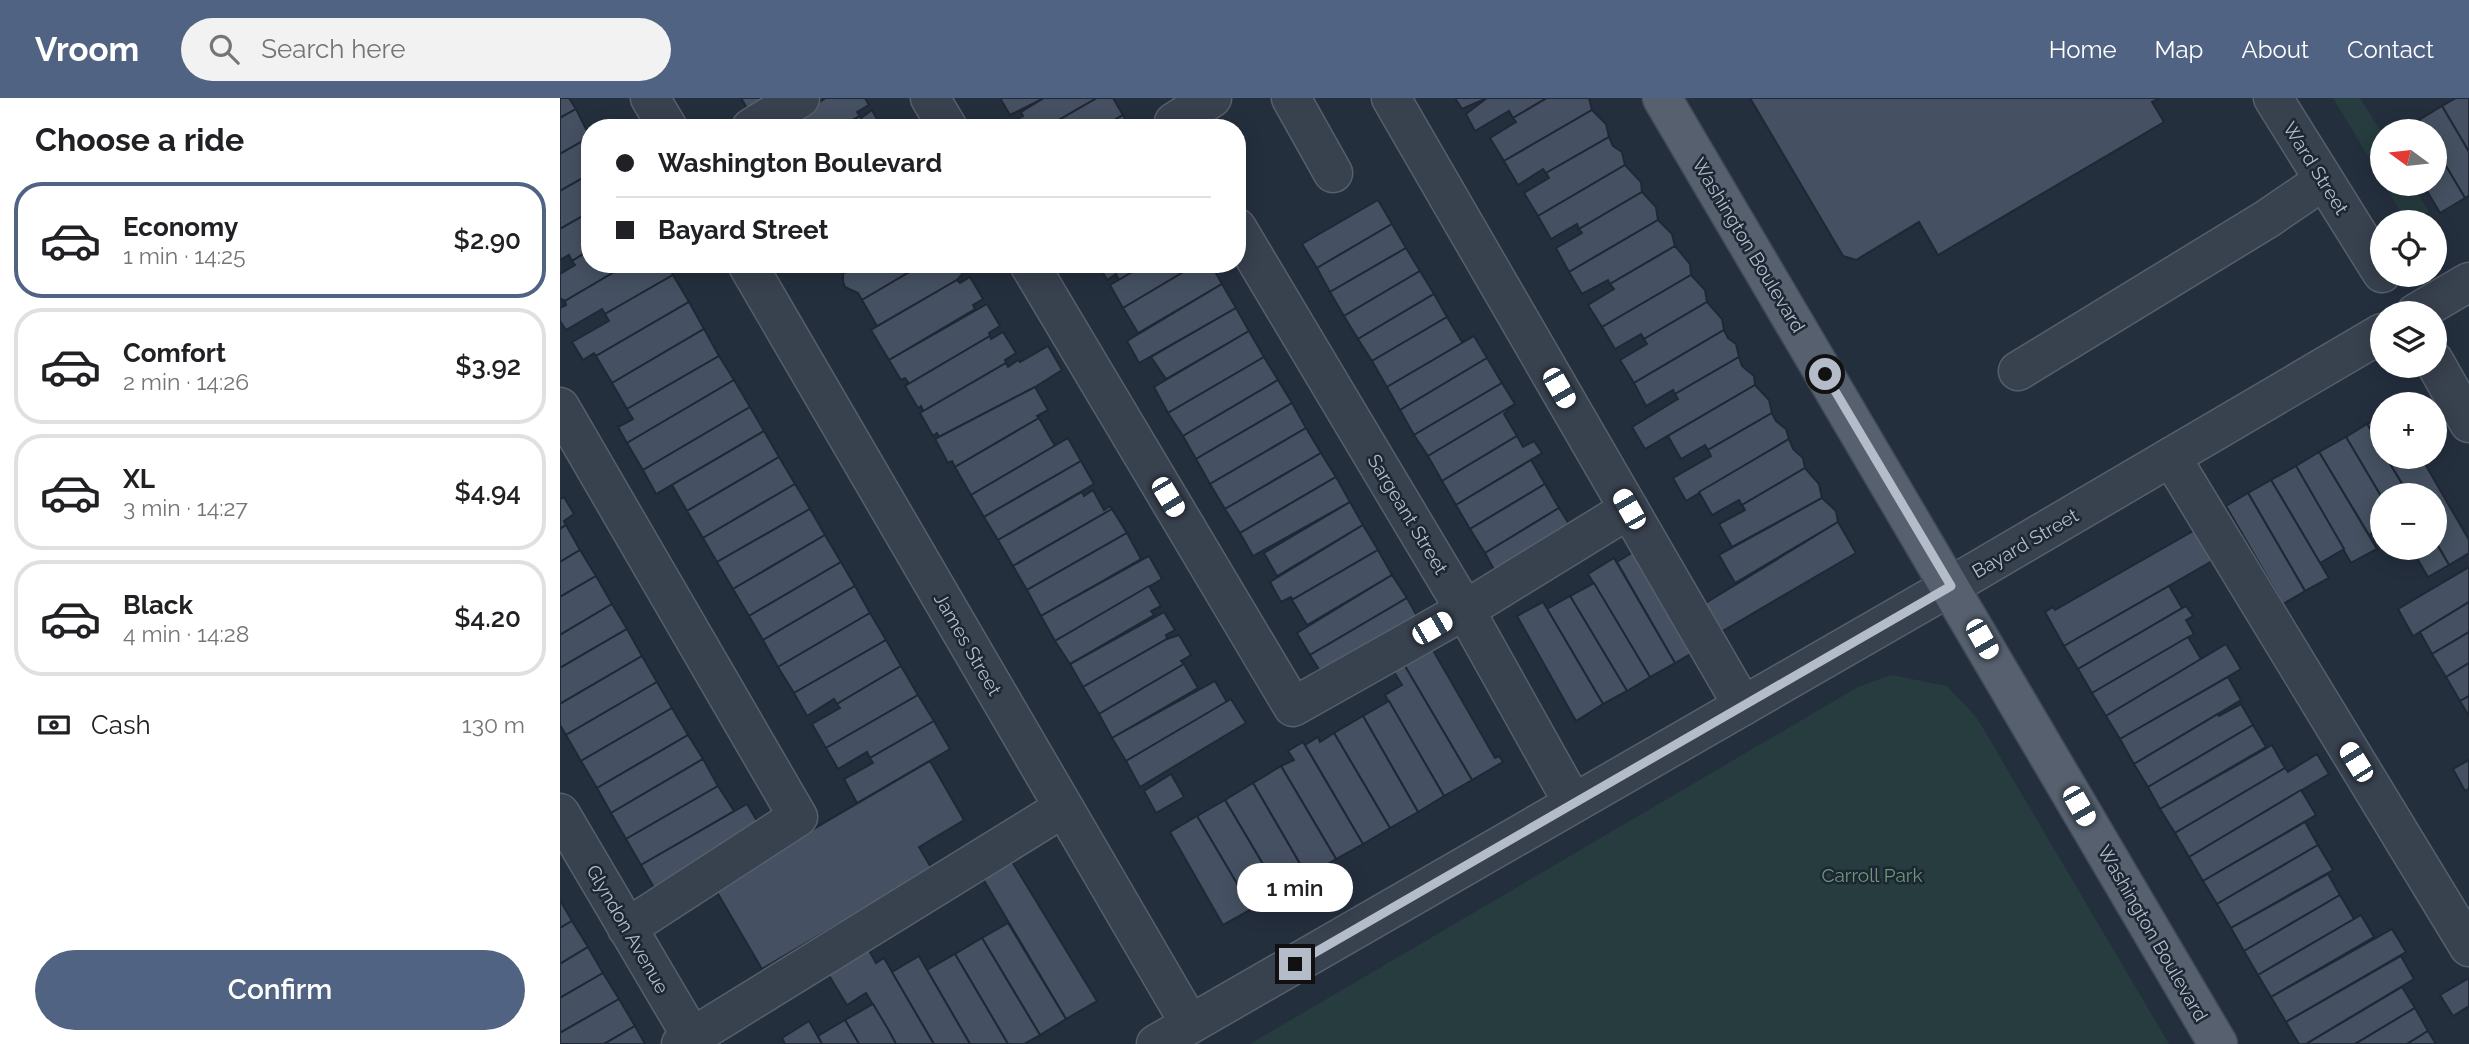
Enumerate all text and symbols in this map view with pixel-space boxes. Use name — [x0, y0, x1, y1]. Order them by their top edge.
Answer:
search box — [181, 18, 671, 81]
text: Vroom — [35, 30, 139, 69]
icon: search — [205, 30, 243, 68]
text: Search here — [261, 34, 406, 64]
text: Home — [2049, 35, 2117, 64]
text: Map — [2155, 35, 2203, 64]
text: About — [2241, 35, 2309, 64]
text: Contact — [2347, 35, 2434, 64]
street label: Ward Street — [2279, 118, 2353, 219]
north arrow — [2370, 119, 2446, 196]
map controls — [2370, 119, 2447, 560]
text: Choose a ride — [35, 121, 244, 158]
text: Washington Boulevard — [658, 148, 942, 178]
street label: Washington Boulevard — [1688, 154, 1810, 336]
icon: car — [39, 209, 102, 272]
button: locate — [2370, 210, 2447, 287]
text: Economy — [123, 212, 238, 242]
text: Bayard Street — [658, 215, 828, 245]
text: $2.90 — [454, 225, 521, 255]
text: 1 min · 14:25 — [123, 242, 246, 269]
button: layers — [2370, 301, 2447, 378]
icon: car — [39, 335, 102, 398]
text: Comfort — [123, 338, 226, 368]
text: $3.92 — [455, 351, 521, 381]
route start — [1809, 358, 1841, 390]
car — [1540, 365, 1579, 411]
text: 2 min · 14:26 — [123, 368, 249, 395]
button: + — [2370, 392, 2447, 469]
street label: Sargeant Street — [1363, 450, 1453, 579]
icon: car — [39, 461, 102, 524]
text: XL — [123, 464, 155, 494]
car — [1149, 474, 1188, 520]
text: $4.94 — [454, 477, 521, 507]
button: − — [2370, 483, 2447, 560]
car — [1610, 486, 1649, 532]
text: 3 min · 14:27 — [123, 494, 248, 521]
street label: Bayard Street — [1968, 503, 2083, 582]
icon: car — [39, 587, 102, 650]
street label: James Street — [930, 589, 1007, 700]
text: Black — [123, 590, 193, 620]
text: $4.20 — [454, 603, 521, 633]
car — [1409, 608, 1456, 648]
car — [1963, 616, 2002, 662]
text: 4 min · 14:28 — [123, 620, 249, 647]
icon: cash — [35, 706, 73, 744]
text: Cash — [91, 710, 151, 740]
text: 130 m — [462, 711, 525, 738]
car — [2336, 739, 2377, 785]
car — [2060, 783, 2099, 829]
street label: Washington Boulevard — [2094, 841, 2212, 1025]
street label: Glyndon Avenue — [582, 861, 674, 997]
callout: 1 min — [1237, 862, 1353, 912]
park label: Carroll Park — [1821, 864, 1923, 886]
text: 1 min — [1266, 874, 1324, 901]
route end — [1279, 948, 1311, 980]
button: Confirm — [35, 950, 525, 1030]

